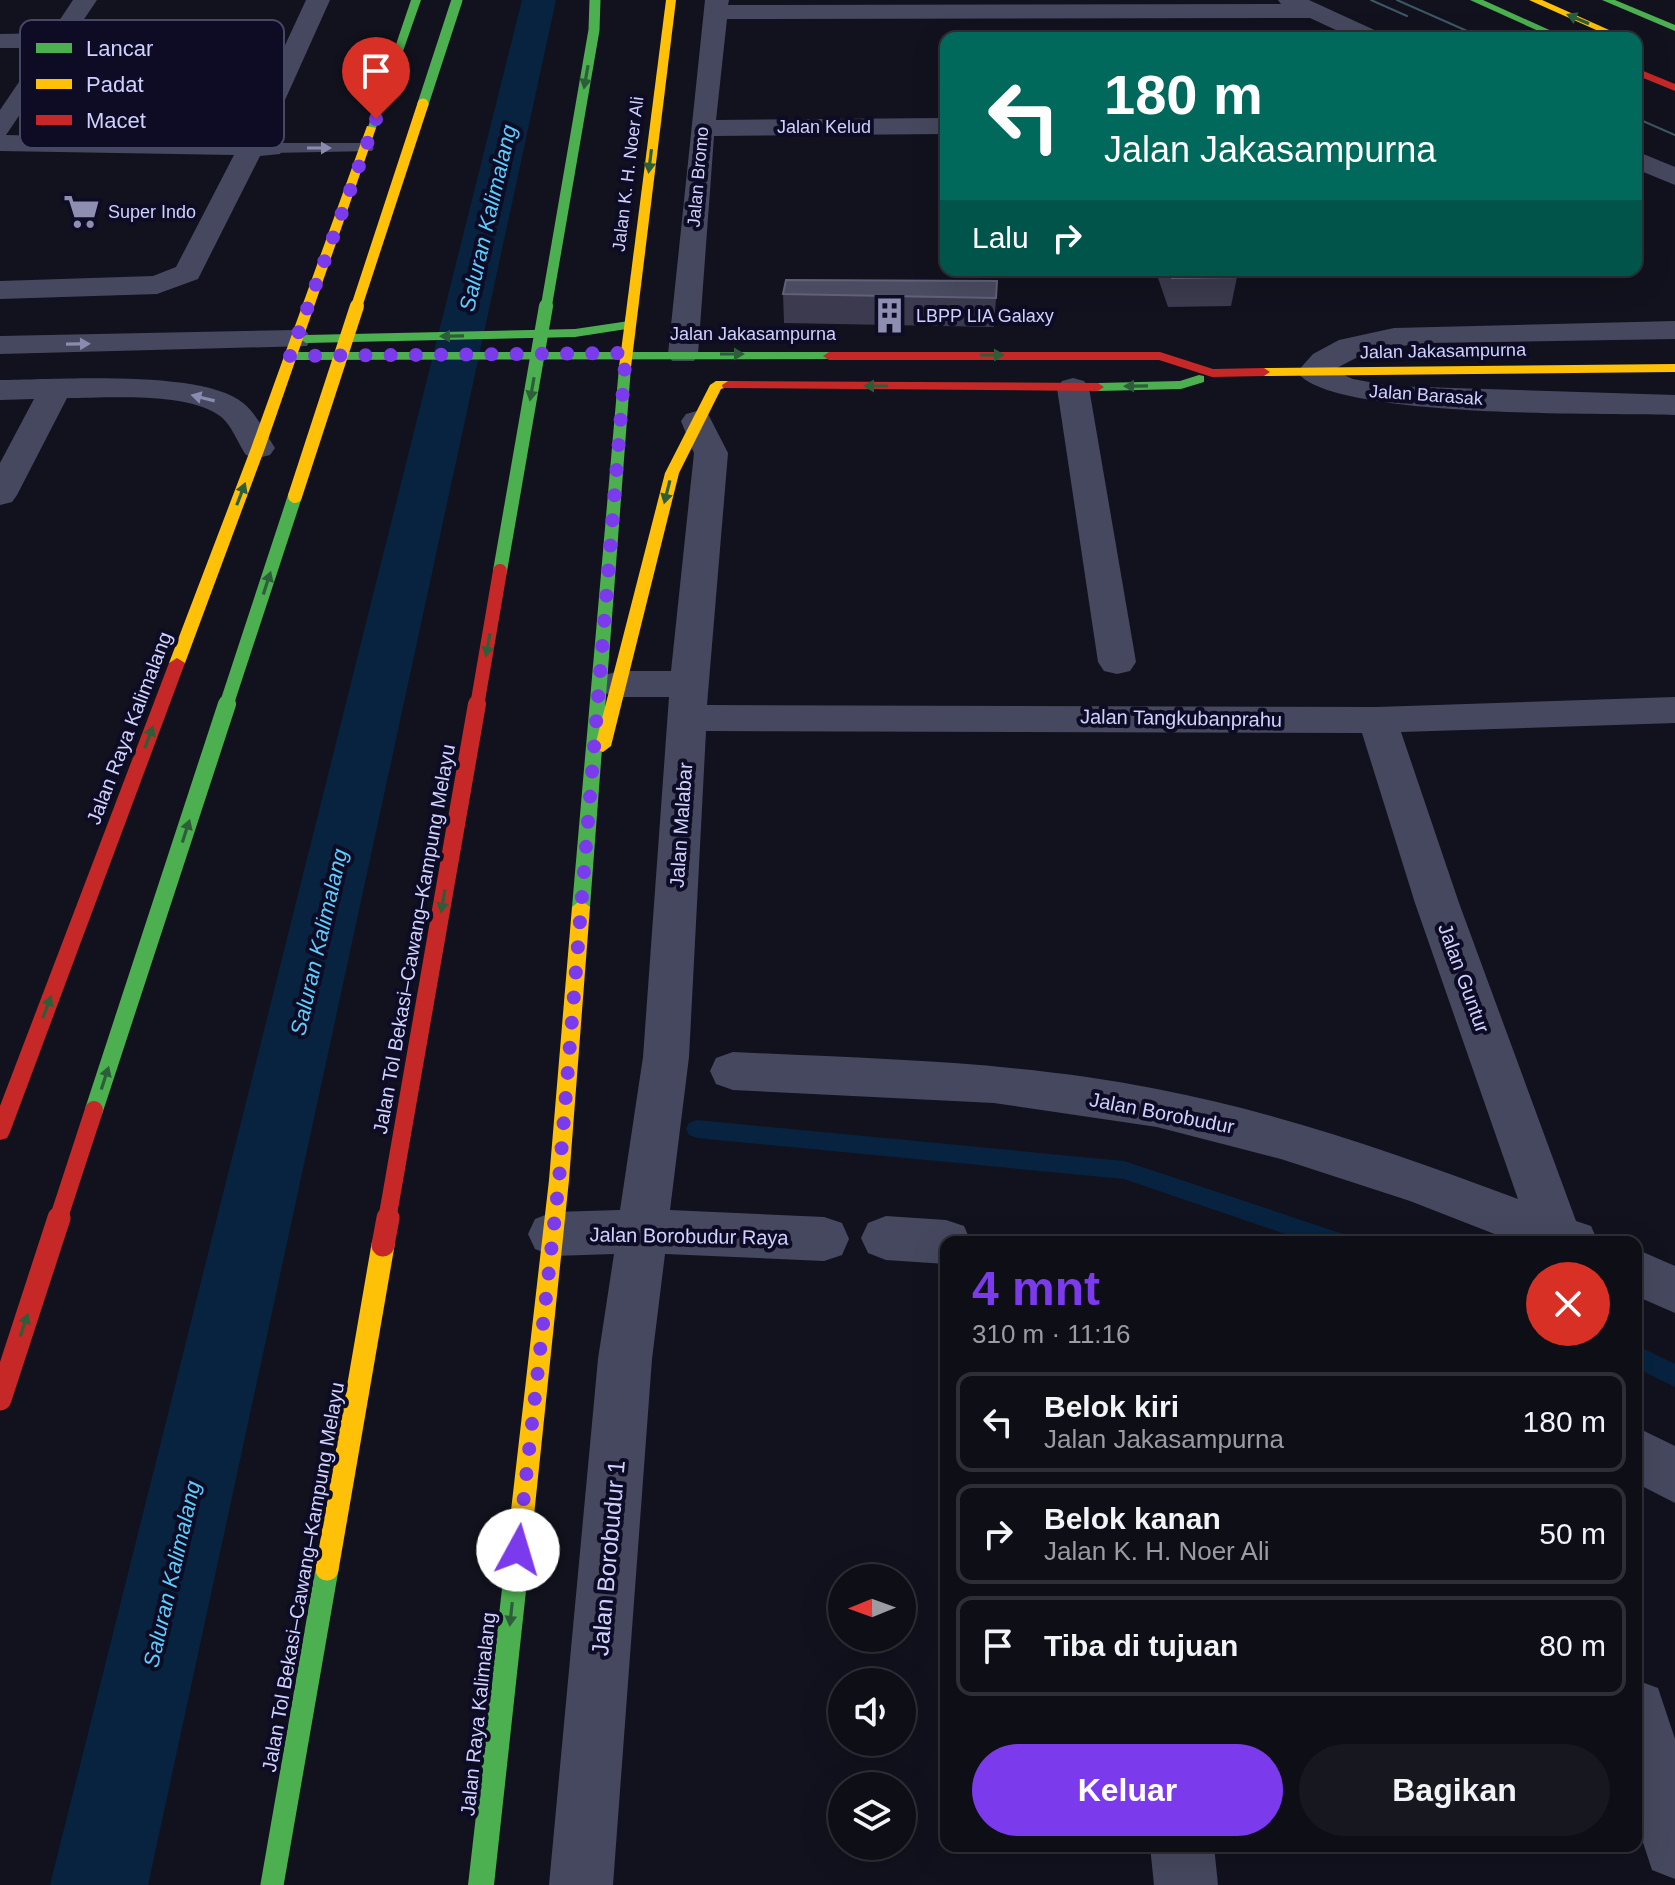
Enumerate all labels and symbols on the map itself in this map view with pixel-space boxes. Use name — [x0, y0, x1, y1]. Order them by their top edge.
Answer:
one-way arrow — [1566, 12, 1590, 26]
legend — [20, 20, 284, 148]
text: Lancar — [86, 36, 153, 61]
pin — [342, 37, 410, 119]
one-way arrow — [579, 65, 592, 90]
text: Padat — [86, 72, 144, 97]
street label: Jalan K. H. Noer Ali — [609, 95, 647, 253]
text: Macet — [86, 108, 146, 133]
street label: Jalan Kelud — [777, 117, 871, 137]
water label: Saluran Kalimalang — [454, 121, 522, 314]
street label: Jalan Bromo — [684, 126, 712, 228]
one-way arrow — [307, 142, 332, 154]
one-way arrow — [643, 149, 656, 174]
supermarket icon: Super Indo — [63, 193, 101, 231]
place label: Super Indo — [108, 202, 196, 222]
building icon: LBPP LIA Galaxy — [871, 297, 909, 335]
place label: LBPP LIA Galaxy — [916, 306, 1054, 326]
street label: Jalan Jakasampurna — [670, 324, 837, 344]
one-way arrow — [439, 330, 464, 342]
one-way arrow — [66, 337, 91, 350]
street label: Jalan Jakasampurna — [1360, 340, 1527, 362]
one-way arrow — [720, 348, 745, 360]
one-way arrow — [980, 349, 1005, 361]
one-way arrow — [525, 376, 538, 401]
one-way arrow — [863, 380, 888, 392]
one-way arrow — [1123, 380, 1148, 393]
street label: Jalan Barasak — [1368, 381, 1485, 409]
one-way arrow — [190, 392, 215, 404]
one-way arrow — [661, 480, 673, 505]
one-way arrow — [235, 482, 248, 506]
one-way arrow — [261, 571, 273, 595]
street label: Jalan Raya Kalimalang — [82, 629, 176, 827]
one-way arrow — [481, 633, 493, 658]
street label: Jalan Tangkubanprahu — [1080, 705, 1282, 731]
one-way arrow — [143, 725, 156, 749]
street label: Jalan Tol Bekasi–Cawang–Kampung Melayu — [369, 742, 459, 1136]
street label: Jalan Malabar — [666, 761, 696, 888]
one-way arrow — [180, 818, 192, 842]
water label: Saluran Kalimalang — [285, 845, 353, 1038]
one-way arrow — [436, 889, 449, 914]
street label: Jalan Guntur — [1434, 920, 1494, 1036]
one-way arrow — [41, 995, 54, 1019]
one-way arrow — [99, 1065, 112, 1089]
street label: Jalan Borobudur — [1088, 1088, 1236, 1138]
street label: Jalan Borobudur Raya — [589, 1223, 790, 1249]
one-way arrow — [19, 1312, 31, 1336]
street label: Jalan Tol Bekasi–Cawang–Kampung Melayu — [258, 1380, 348, 1774]
street label: Jalan Borobudur 1 — [586, 1459, 630, 1657]
water label: Saluran Kalimalang — [138, 1477, 206, 1670]
position arrow — [476, 1508, 560, 1592]
north arrow — [828, 1564, 916, 1652]
one-way arrow — [505, 1602, 518, 1627]
street label: Jalan Raya Kalimalang — [456, 1611, 500, 1817]

